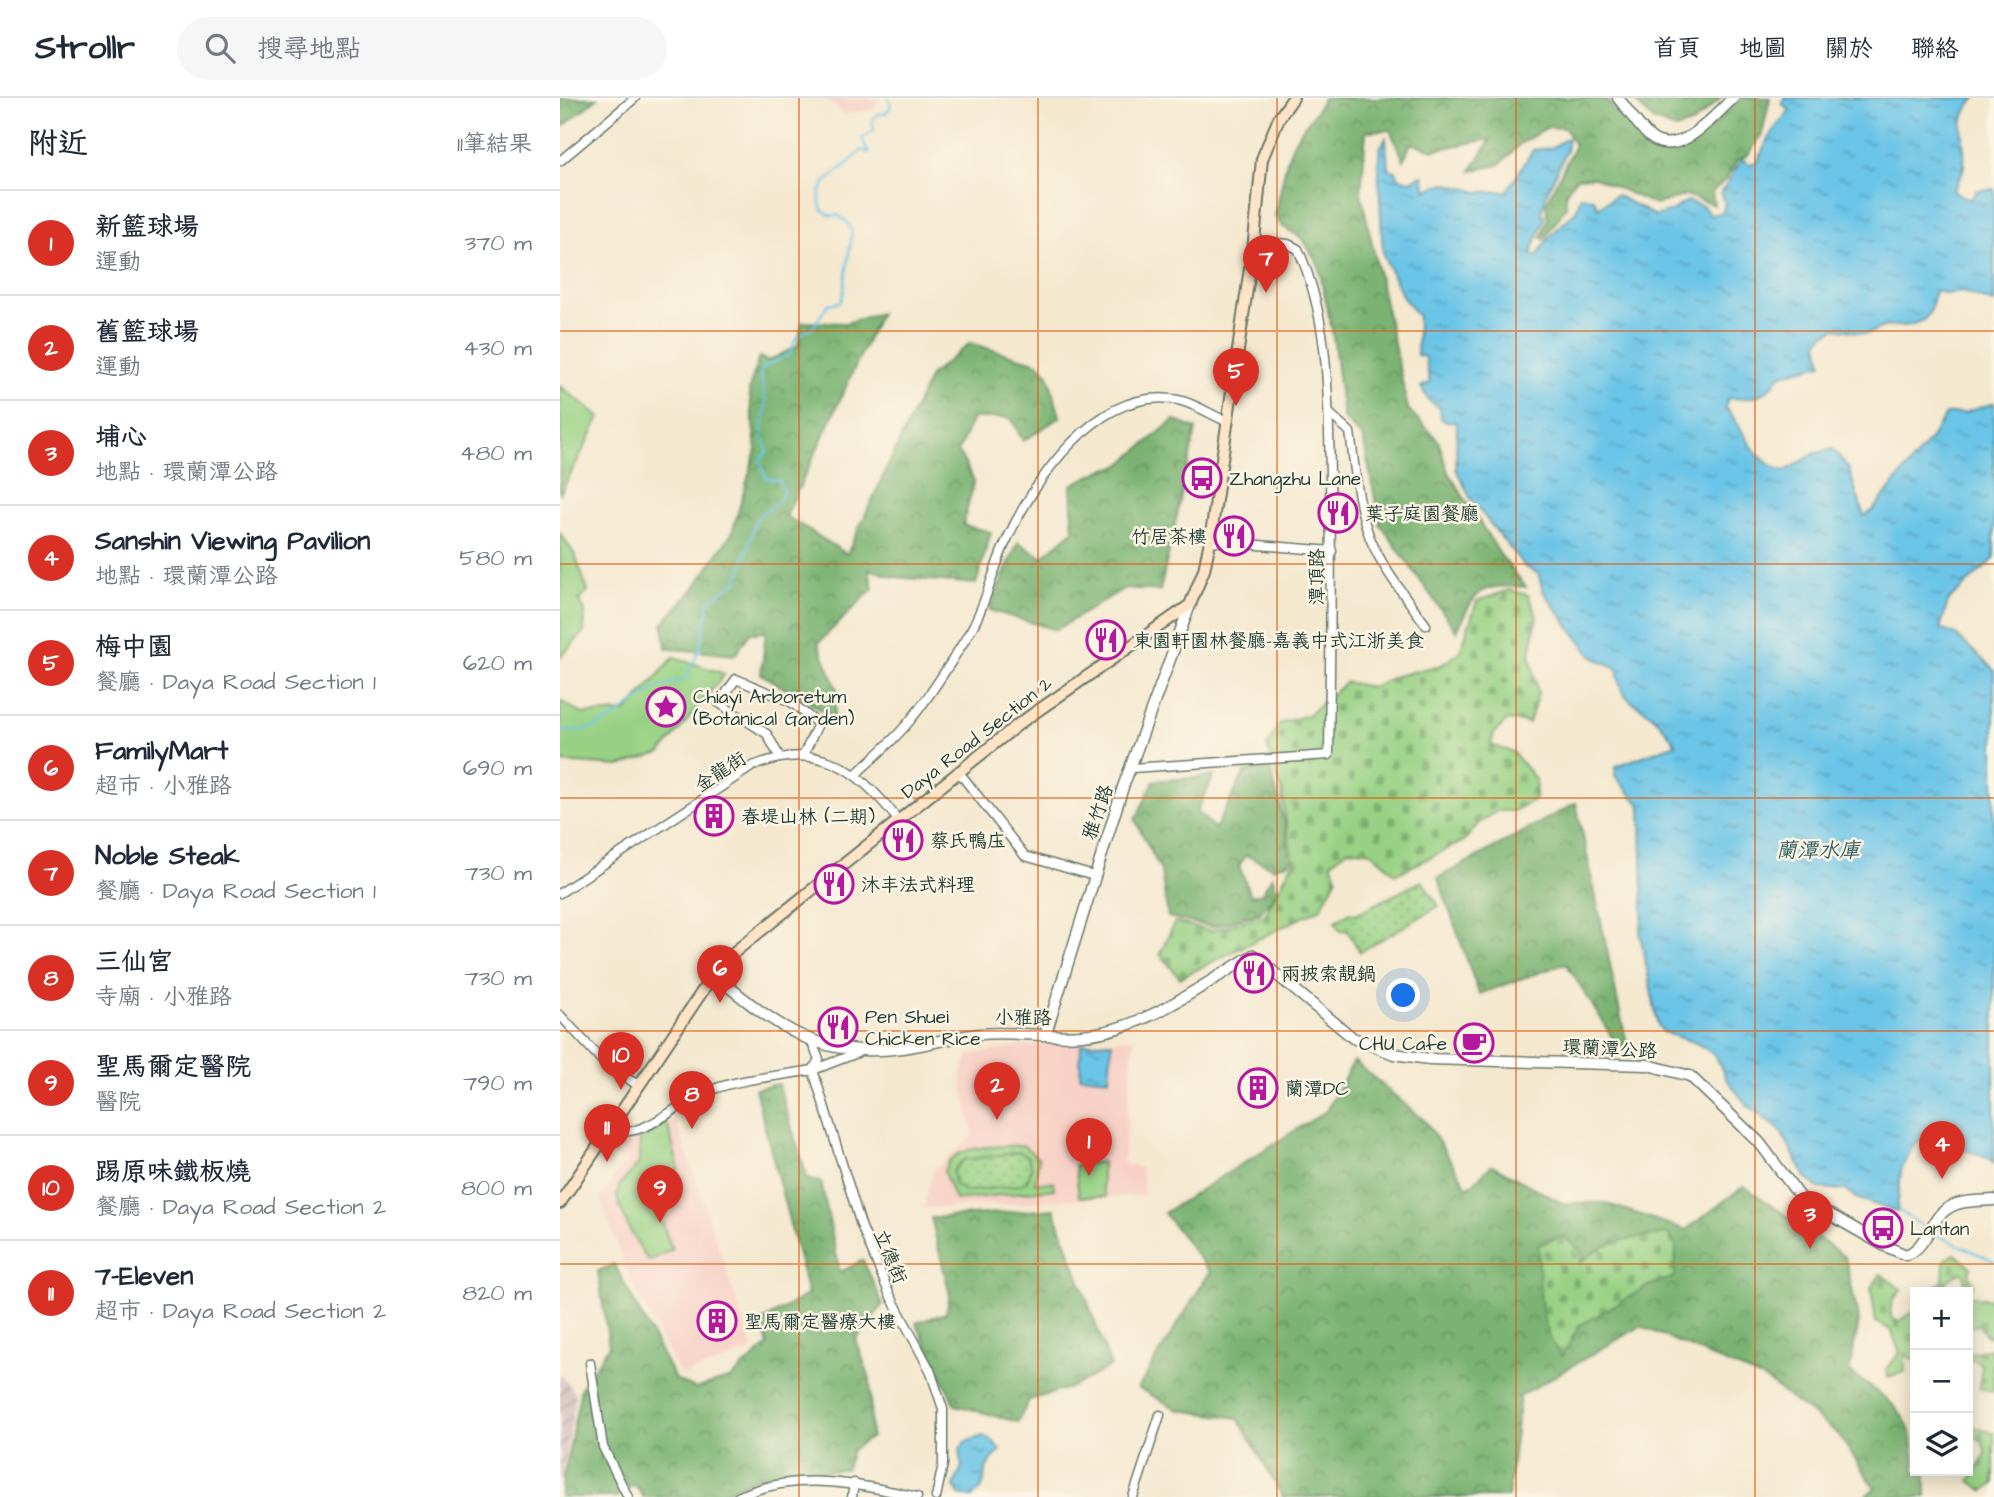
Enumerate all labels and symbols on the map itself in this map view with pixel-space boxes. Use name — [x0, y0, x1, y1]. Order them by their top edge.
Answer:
pin: 7 — [1243, 235, 1289, 293]
pin: 5 — [1213, 348, 1259, 406]
bus stop icon: Zhangzhu Lane — [1181, 457, 1223, 499]
place label: Zhangzhu Lane — [1229, 466, 1361, 494]
restaurant icon: 葉子庭園餐廳 — [1317, 492, 1359, 534]
place label: 葉子庭園餐廳 — [1365, 501, 1479, 528]
restaurant icon: 竹居茶樓 — [1213, 515, 1255, 557]
place label: 竹居茶樓 — [1131, 524, 1207, 551]
street label: 潭頂路 — [1304, 548, 1331, 606]
restaurant icon: 東園軒園林餐廳-嘉義中式江浙美食 — [1085, 619, 1127, 661]
place label: 東園軒園林餐廳-嘉義中式江浙美食 — [1133, 628, 1424, 655]
street label: Daya Road Section 2 — [896, 671, 1059, 806]
place label: Chiayi Arboretum (Botanical Garden) — [693, 684, 855, 733]
place icon: Chiayi Arboretum (Botanical Garden) — [645, 686, 687, 728]
street label: 金龍街 — [690, 745, 752, 799]
street label: 雅竹路 — [1076, 781, 1120, 844]
building icon: 春堤山林 (二期) — [693, 795, 735, 837]
place label: 春堤山林 (二期) — [741, 804, 875, 831]
restaurant icon: 蔡氏鴨庒 — [882, 819, 924, 861]
place label: 蔡氏鴨庒 — [930, 828, 1006, 855]
water label: 蘭潭水庫 — [1776, 836, 1862, 865]
restaurant icon: 沐丰法式料理 — [813, 863, 855, 905]
place label: 沐丰法式料理 — [861, 872, 975, 899]
pin: 6 — [697, 945, 743, 1003]
restaurant icon: 兩披索靚鍋 — [1233, 952, 1275, 994]
place label: 兩披索靚鍋 — [1281, 961, 1376, 988]
your location — [1386, 978, 1420, 1012]
place label: Pen Shuei Chicken Rice — [865, 1004, 981, 1053]
street label: 小雅路 — [994, 1005, 1052, 1032]
restaurant icon: Pen Shuei Chicken Rice — [817, 1006, 859, 1048]
cafe icon: CHU Cafe — [1453, 1022, 1495, 1064]
place label: CHU Cafe — [1359, 1031, 1447, 1058]
pin: 10 — [598, 1032, 644, 1090]
street label: 環蘭潭公路 — [1562, 1034, 1658, 1065]
pin: 2 — [974, 1062, 1020, 1120]
building icon: 蘭潭DC — [1237, 1067, 1279, 1109]
pin: 8 — [669, 1071, 715, 1129]
place label: 蘭潭DC — [1285, 1076, 1349, 1103]
pin: 11 — [584, 1104, 630, 1162]
pin: 1 — [1066, 1118, 1112, 1176]
pin: 4 — [1919, 1121, 1965, 1179]
pin: 9 — [637, 1165, 683, 1223]
pin: 3 — [1787, 1191, 1833, 1249]
bus stop icon: Lantan — [1862, 1207, 1904, 1249]
place label: Lantan — [1910, 1216, 1969, 1243]
street label: 立德街 — [866, 1225, 913, 1288]
building icon: 聖馬爾定醫療大樓 — [696, 1300, 738, 1342]
place label: 聖馬爾定醫療大樓 — [744, 1309, 896, 1336]

